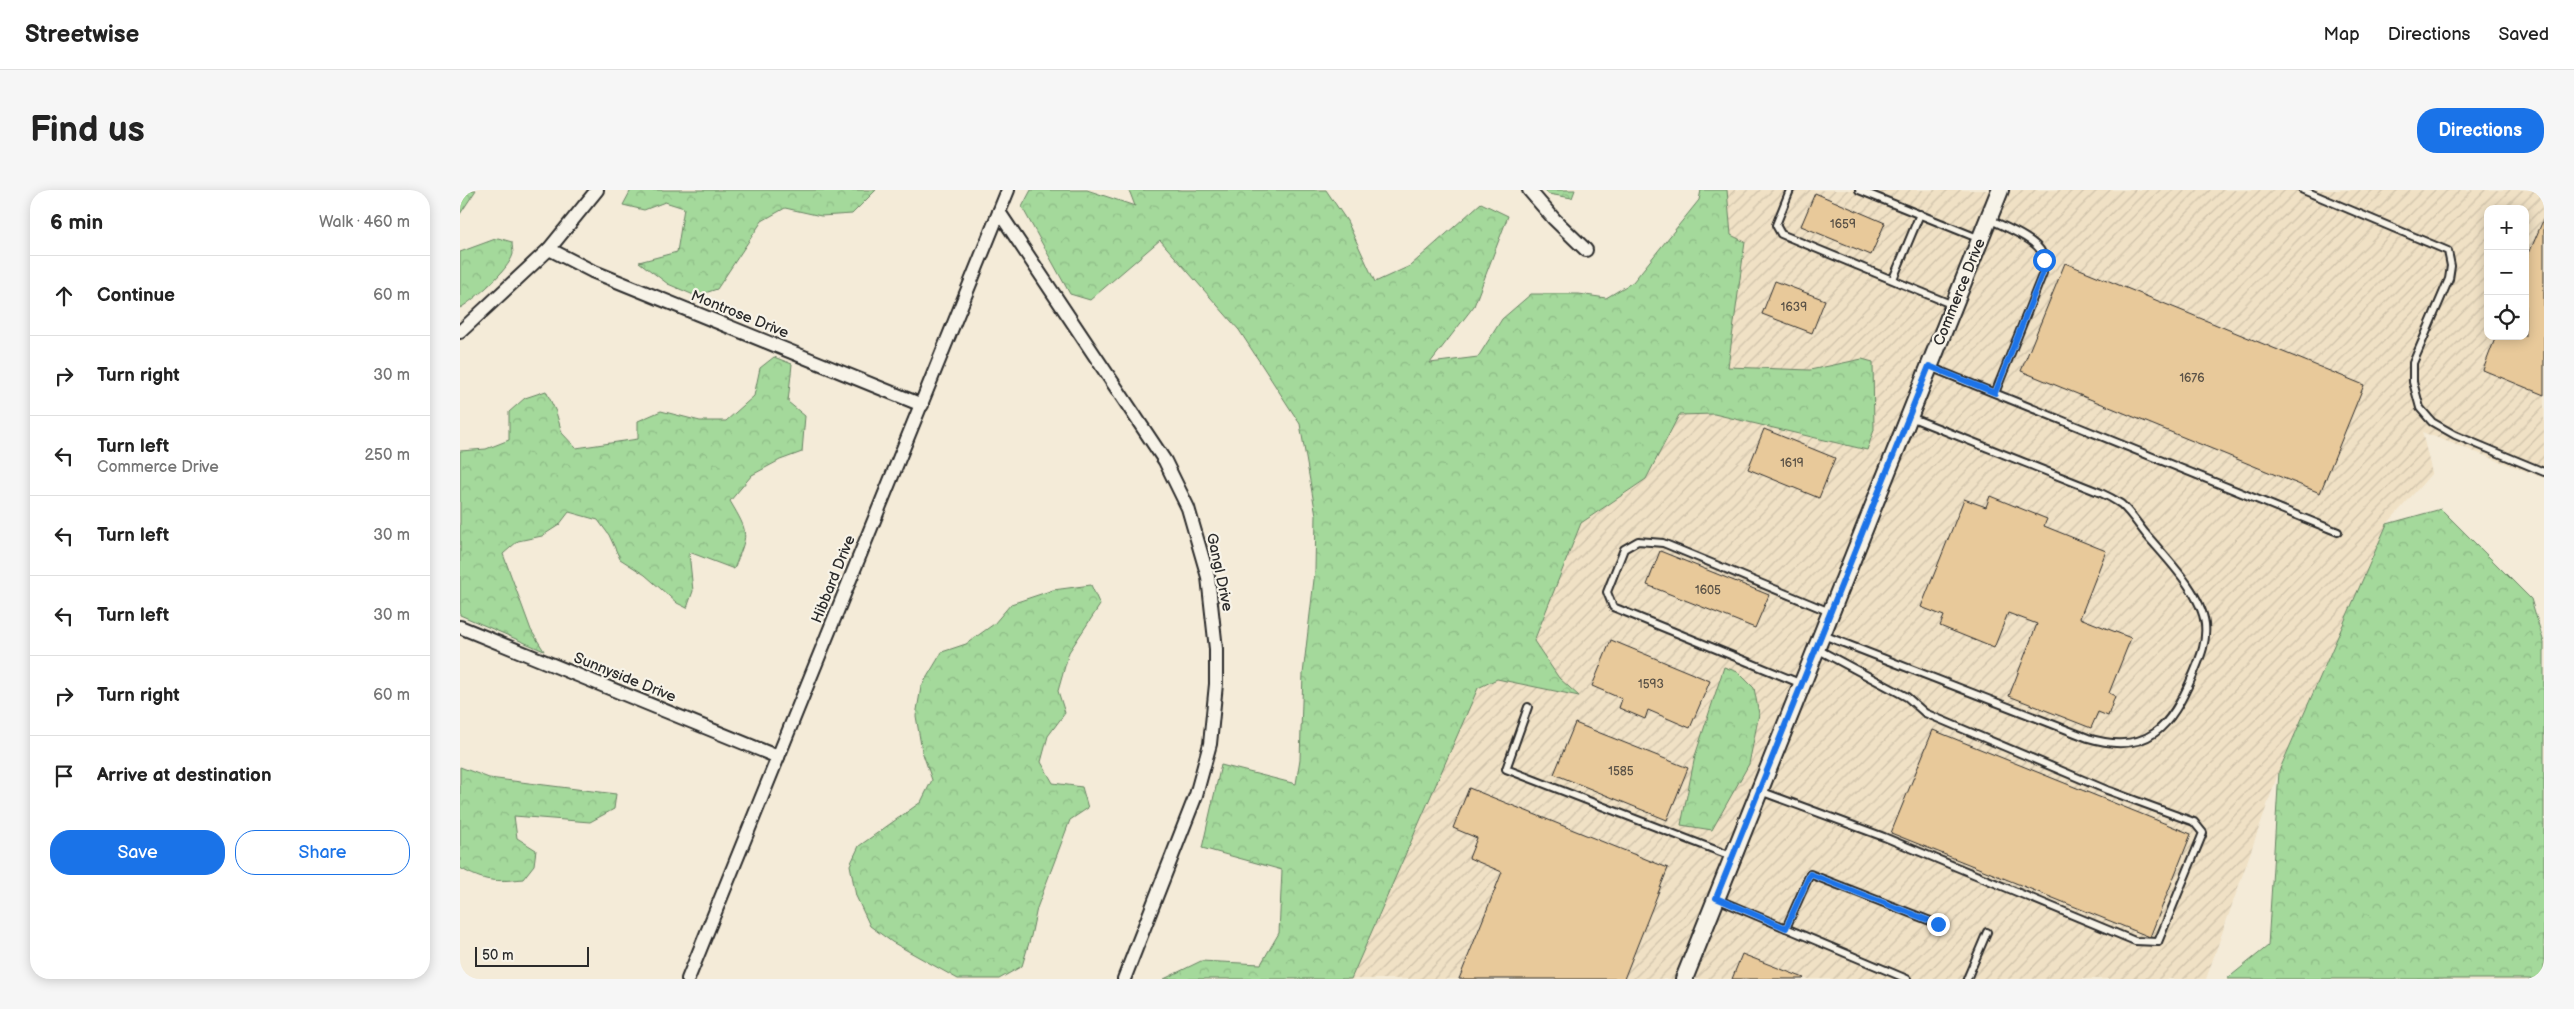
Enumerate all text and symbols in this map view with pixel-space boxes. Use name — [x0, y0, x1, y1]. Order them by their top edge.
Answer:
text: Streetwise — [25, 20, 139, 49]
text: Map — [2324, 24, 2360, 45]
text: Directions — [2388, 24, 2470, 45]
text: Saved — [2498, 24, 2549, 45]
button: Directions — [2417, 108, 2544, 153]
text: Find us — [30, 109, 145, 152]
map controls — [2484, 205, 2529, 340]
button: + — [2484, 205, 2529, 250]
text: 6 min — [50, 210, 103, 235]
text: Walk · 460 m — [319, 213, 410, 232]
house number: 1659 — [1830, 217, 1856, 232]
street label: Commerce Drive — [1929, 236, 1990, 349]
route start — [2033, 249, 2056, 272]
button: − — [2484, 250, 2529, 295]
icon: ahead — [50, 282, 78, 310]
text: Continue — [97, 284, 175, 307]
text: 60 m — [373, 286, 410, 305]
street label: Montrose Drive — [688, 286, 792, 343]
button: locate — [2484, 295, 2529, 340]
house number: 1639 — [1781, 300, 1807, 315]
icon: right — [50, 362, 78, 390]
text: Turn right — [97, 364, 180, 387]
text: 30 m — [373, 366, 410, 385]
house number: 1676 — [2179, 371, 2205, 386]
text: Turn left — [97, 435, 169, 458]
icon: left — [50, 442, 78, 470]
text: 250 m — [364, 446, 410, 465]
house number: 1619 — [1780, 456, 1804, 471]
text: Commerce Drive — [97, 458, 219, 477]
icon: left — [50, 522, 78, 550]
text: Turn left — [97, 524, 169, 547]
text: 30 m — [373, 526, 410, 545]
street label: Gangl Drive — [1202, 531, 1237, 613]
street label: Hibbard Drive — [807, 532, 860, 626]
house number: 1605 — [1695, 583, 1721, 598]
icon: left — [50, 602, 78, 630]
text: Turn left — [97, 604, 169, 627]
text: 30 m — [373, 606, 410, 625]
street label: Sunnyside Drive — [571, 648, 679, 707]
house number: 1593 — [1638, 677, 1664, 692]
icon: right — [50, 682, 78, 710]
text: Turn right — [97, 684, 180, 707]
text: 60 m — [373, 686, 410, 705]
icon: arrive — [50, 762, 78, 790]
text: Arrive at destination — [97, 764, 272, 787]
house number: 1585 — [1608, 764, 1634, 779]
button: Save — [50, 830, 225, 875]
button: Share — [235, 830, 410, 875]
route end — [1927, 913, 1950, 936]
scale bar — [475, 944, 589, 967]
text: 50 m — [482, 947, 514, 964]

